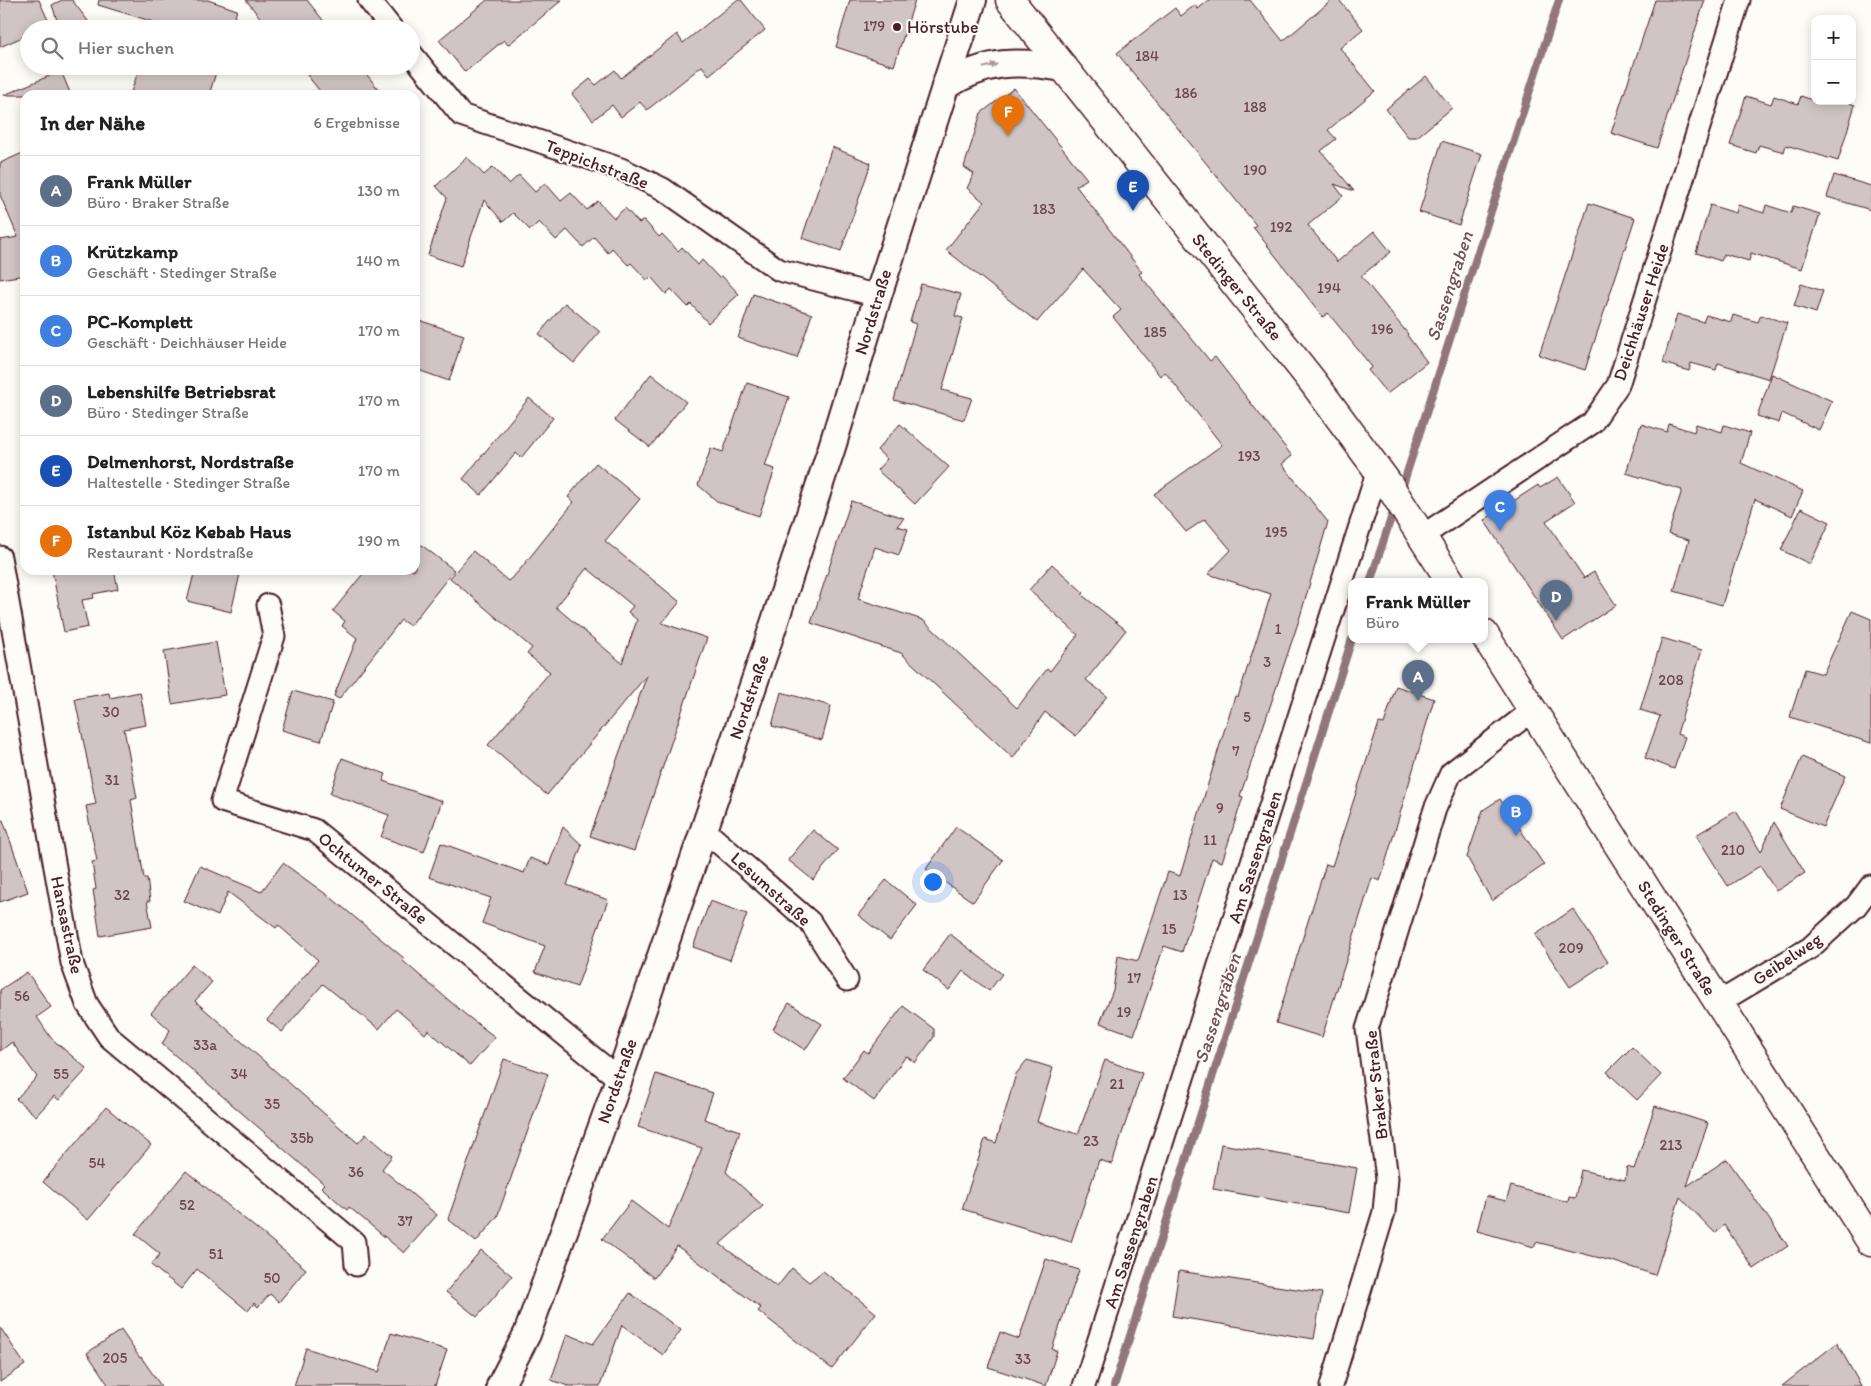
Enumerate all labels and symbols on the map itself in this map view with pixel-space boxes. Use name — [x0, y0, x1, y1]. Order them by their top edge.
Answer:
place label: Hörstube — [907, 16, 978, 38]
house number: 179 — [863, 17, 885, 35]
marker: Hörstube — [891, 21, 903, 33]
house number: 184 — [1135, 47, 1159, 65]
one-way arrow — [982, 62, 997, 70]
house number: 186 — [1174, 84, 1198, 102]
pin: F — [992, 95, 1024, 136]
house number: 188 — [1243, 98, 1267, 116]
street label: Teppichstraße — [542, 134, 652, 194]
house number: 190 — [1243, 161, 1267, 179]
pin: E — [1117, 170, 1149, 211]
house number: 183 — [1032, 200, 1056, 218]
house number: 192 — [1270, 218, 1292, 236]
water label: Sassengraben — [1421, 228, 1478, 344]
street label: Stedinger Straße — [1187, 229, 1287, 345]
street label: Deichhäuser Heide — [1608, 241, 1674, 383]
street label: Nordstraße — [850, 267, 896, 357]
house number: 194 — [1317, 279, 1341, 297]
house number: 196 — [1371, 320, 1393, 338]
house number: 185 — [1143, 323, 1167, 341]
house number: 193 — [1238, 447, 1260, 465]
pin: C — [1484, 490, 1516, 531]
house number: 195 — [1265, 523, 1287, 541]
pin: D — [1540, 580, 1572, 621]
house number: 1 — [1275, 620, 1282, 638]
street label: Nordstraße — [724, 652, 774, 742]
house number: 3 — [1263, 653, 1271, 671]
pin: A — [1402, 660, 1434, 701]
house number: 208 — [1658, 671, 1684, 689]
house number: 30 — [102, 703, 120, 721]
house number: 5 — [1243, 708, 1251, 726]
house number: 7 — [1232, 742, 1240, 760]
house number: 31 — [104, 771, 120, 789]
street label: Am Sassengraben — [1223, 787, 1287, 926]
pin: B — [1500, 795, 1532, 836]
house number: 9 — [1216, 799, 1224, 817]
street label: Ochtumer Straße — [314, 827, 432, 929]
house number: 11 — [1203, 831, 1217, 849]
house number: 210 — [1721, 841, 1745, 859]
street label: Lesumstraße — [726, 847, 816, 931]
your location — [920, 869, 946, 895]
street label: Hansastraße — [46, 874, 88, 976]
street label: Stedinger Straße — [1633, 876, 1721, 1000]
house number: 32 — [114, 886, 130, 904]
house number: 13 — [1172, 886, 1188, 904]
house number: 15 — [1162, 920, 1177, 938]
street label: Geibelweg — [1748, 927, 1826, 990]
house number: 209 — [1559, 939, 1584, 957]
water label: Sassengraben — [1189, 950, 1246, 1066]
house number: 17 — [1127, 969, 1142, 987]
house number: 56 — [14, 987, 30, 1005]
house number: 19 — [1117, 1003, 1132, 1021]
street label: Braker Straße — [1359, 1029, 1393, 1141]
house number: 33a — [193, 1036, 217, 1054]
street label: Nordstraße — [592, 1036, 642, 1126]
house number: 55 — [53, 1065, 69, 1083]
house number: 34 — [230, 1065, 248, 1083]
house number: 21 — [1110, 1075, 1124, 1093]
house number: 35 — [264, 1095, 280, 1113]
house number: 35b — [290, 1129, 314, 1147]
house number: 23 — [1083, 1132, 1099, 1150]
house number: 213 — [1659, 1136, 1683, 1154]
house number: 54 — [89, 1154, 105, 1172]
house number: 36 — [348, 1163, 364, 1181]
street label: Am Sassengraben — [1099, 1172, 1163, 1311]
house number: 52 — [179, 1196, 195, 1214]
house number: 37 — [397, 1212, 413, 1230]
house number: 51 — [209, 1245, 223, 1263]
house number: 50 — [263, 1269, 281, 1287]
house number: 205 — [102, 1349, 128, 1367]
house number: 33 — [1015, 1350, 1031, 1368]

